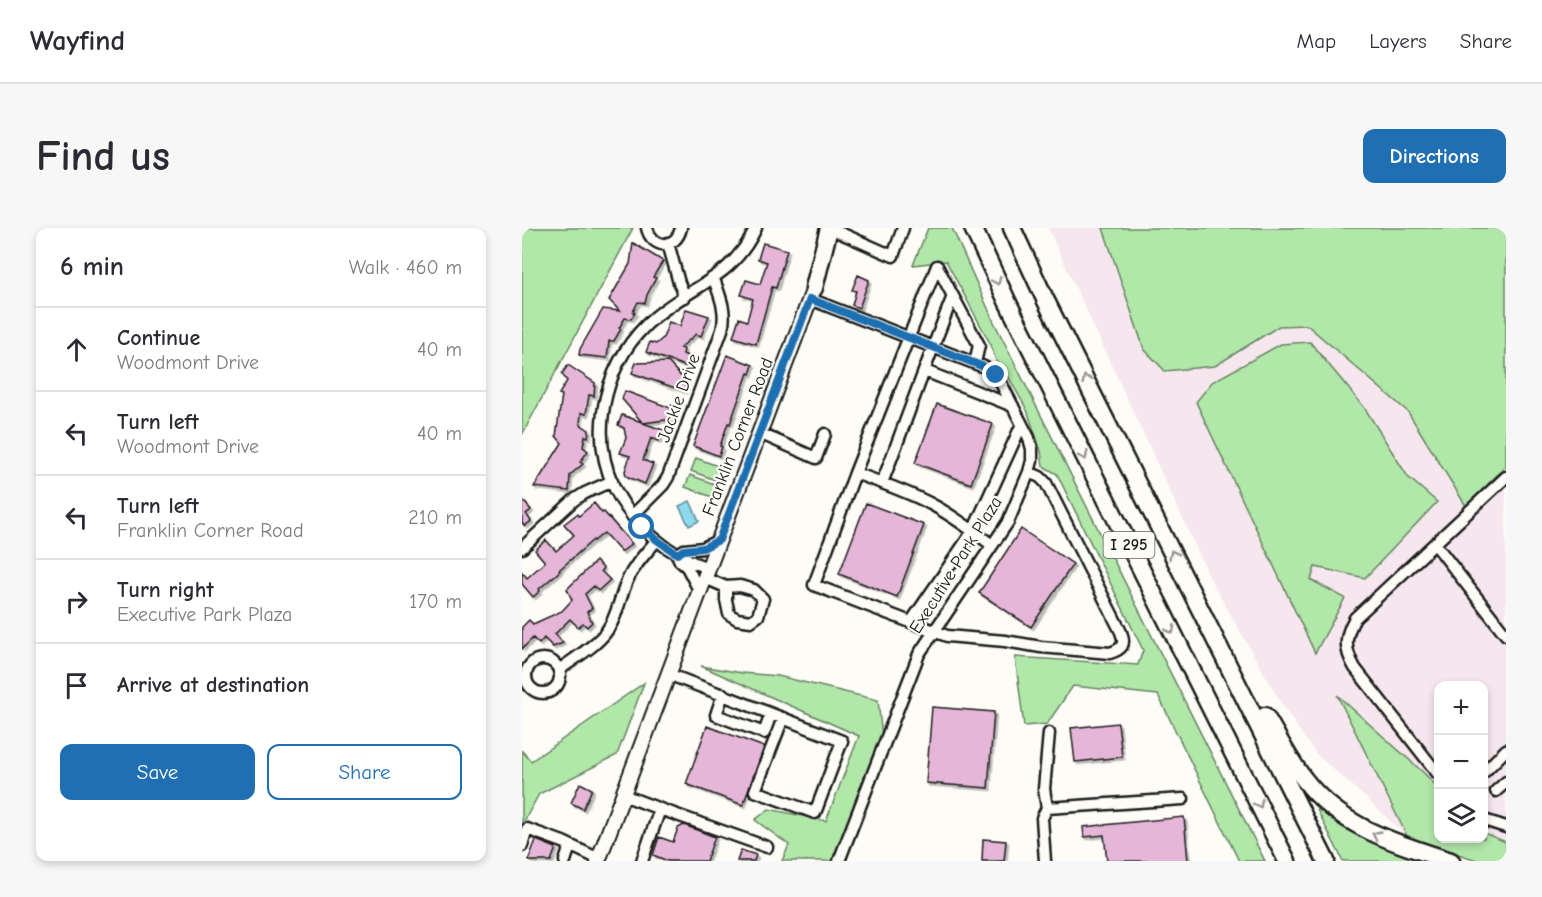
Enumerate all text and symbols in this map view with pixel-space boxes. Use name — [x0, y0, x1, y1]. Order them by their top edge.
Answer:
text: Wayfind — [30, 25, 125, 57]
text: Map — [1297, 29, 1336, 53]
text: Layers — [1369, 29, 1427, 53]
text: Share — [1460, 29, 1512, 53]
button: Directions — [1363, 129, 1506, 183]
text: Find us — [36, 132, 170, 181]
text: 6 min — [60, 252, 124, 282]
text: Walk · 460 m — [349, 256, 462, 279]
one-way arrow — [990, 275, 1002, 286]
text: Continue — [117, 325, 200, 351]
icon: ahead — [60, 333, 93, 366]
text: 40 m — [417, 338, 462, 361]
text: Woodmont Drive — [117, 351, 259, 374]
street label: Jackie Drive — [653, 351, 705, 445]
street label: Franklin Corner Road — [698, 355, 778, 519]
route end — [982, 361, 1008, 387]
one-way arrow — [1081, 374, 1093, 385]
text: Turn left — [117, 409, 199, 435]
icon: left — [60, 417, 93, 450]
text: 40 m — [417, 422, 462, 445]
text: Woodmont Drive — [117, 435, 259, 458]
one-way arrow — [1077, 449, 1089, 460]
text: Turn left — [117, 493, 199, 519]
street label: Executive Park Plaza — [905, 493, 1007, 637]
icon: left — [60, 501, 93, 534]
text: 210 m — [408, 506, 462, 529]
route start — [628, 513, 654, 539]
text: Franklin Corner Road — [117, 519, 304, 542]
road number: I 295 — [1104, 532, 1154, 558]
one-way arrow — [1168, 549, 1180, 560]
text: Turn right — [117, 577, 214, 603]
icon: right — [60, 585, 93, 618]
text: 170 m — [409, 590, 462, 613]
text: Executive Park Plaza — [117, 603, 292, 626]
one-way arrow — [1164, 624, 1176, 635]
icon: arrive — [60, 669, 93, 702]
text: Arrive at destination — [117, 672, 309, 698]
map controls — [1434, 681, 1488, 843]
button: + — [1434, 681, 1488, 735]
button: − — [1434, 735, 1488, 789]
button: Save — [60, 744, 255, 800]
button: Share — [267, 744, 462, 800]
button: layers — [1434, 789, 1488, 843]
one-way arrow — [1251, 798, 1263, 809]
one-way arrow — [1371, 830, 1382, 842]

